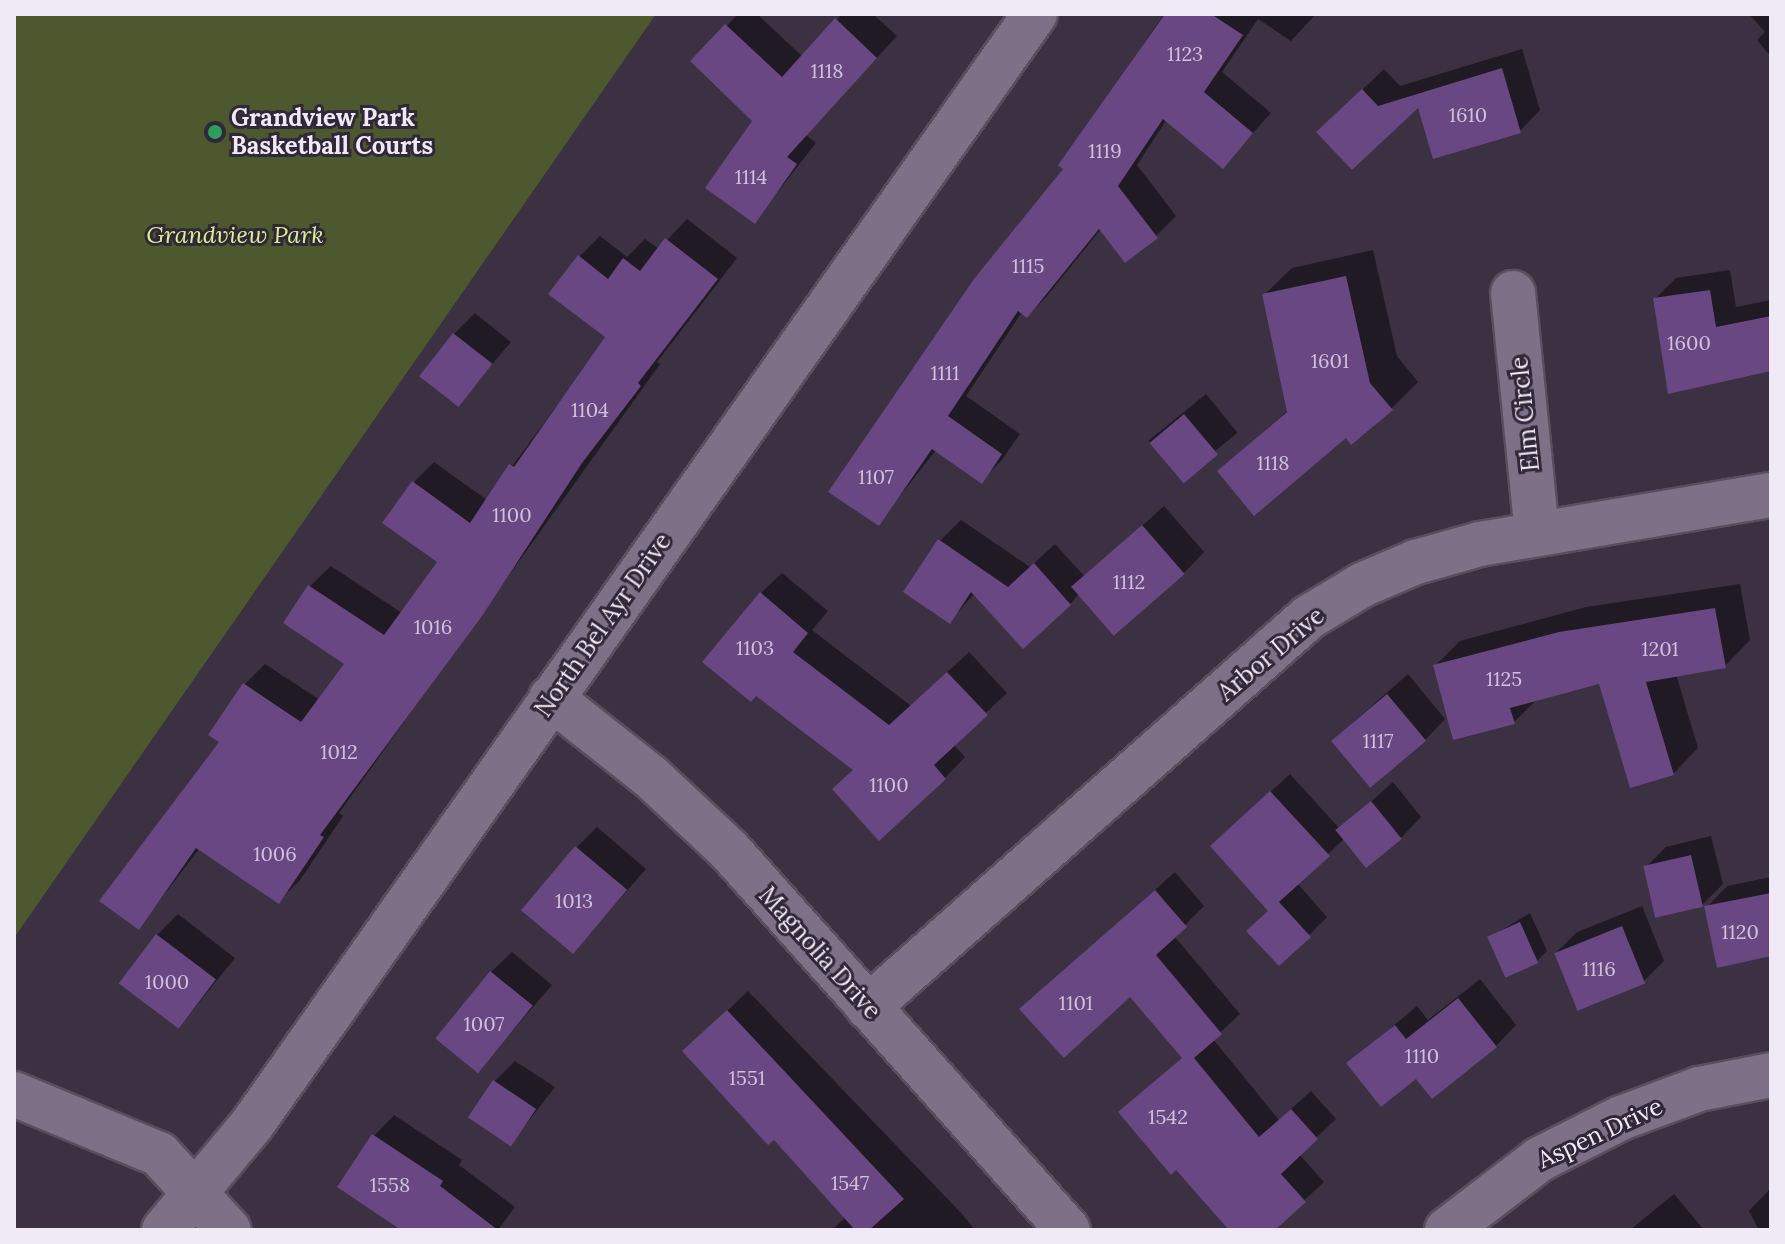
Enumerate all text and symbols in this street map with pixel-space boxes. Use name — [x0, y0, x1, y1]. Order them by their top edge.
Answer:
house number: 1123 — [1167, 41, 1203, 65]
house number: 1118 — [810, 58, 844, 82]
house number: 1610 — [1449, 102, 1487, 126]
place label: Grandview Park Basketball Courts — [231, 104, 433, 160]
marker: Grandview Park Basketball Courts — [206, 123, 224, 141]
house number: 1119 — [1088, 138, 1122, 162]
house number: 1114 — [735, 164, 767, 188]
park label: Grandview Park — [146, 221, 324, 249]
house number: 1115 — [1012, 253, 1044, 277]
house number: 1600 — [1667, 330, 1711, 354]
house number: 1601 — [1311, 348, 1349, 372]
street label: Elm Circle — [1505, 355, 1545, 473]
house number: 1111 — [930, 360, 960, 384]
house number: 1104 — [571, 397, 609, 421]
house number: 1118 — [1256, 450, 1290, 474]
house number: 1107 — [858, 464, 894, 488]
house number: 1100 — [492, 502, 532, 526]
street label: North Bel Ayr Drive — [529, 528, 677, 722]
house number: 1112 — [1113, 569, 1145, 593]
street label: Arbor Drive — [1212, 601, 1330, 707]
house number: 1016 — [414, 614, 452, 638]
house number: 1103 — [736, 635, 774, 659]
house number: 1201 — [1641, 636, 1679, 660]
house number: 1125 — [1486, 666, 1522, 690]
house number: 1117 — [1362, 728, 1394, 752]
house number: 1012 — [320, 739, 358, 763]
house number: 1100 — [869, 772, 909, 796]
house number: 1006 — [253, 841, 297, 865]
street label: Magnolia Drive — [753, 881, 887, 1025]
house number: 1013 — [555, 888, 593, 912]
house number: 1120 — [1721, 919, 1759, 943]
house number: 1116 — [1582, 956, 1616, 980]
house number: 1000 — [145, 969, 189, 993]
house number: 1101 — [1059, 990, 1093, 1014]
house number: 1007 — [464, 1011, 504, 1035]
house number: 1110 — [1405, 1043, 1439, 1067]
house number: 1551 — [729, 1065, 765, 1089]
street label: Aspen Drive — [1533, 1092, 1667, 1174]
house number: 1542 — [1148, 1104, 1188, 1128]
house number: 1547 — [831, 1170, 869, 1194]
house number: 1558 — [370, 1172, 410, 1196]

